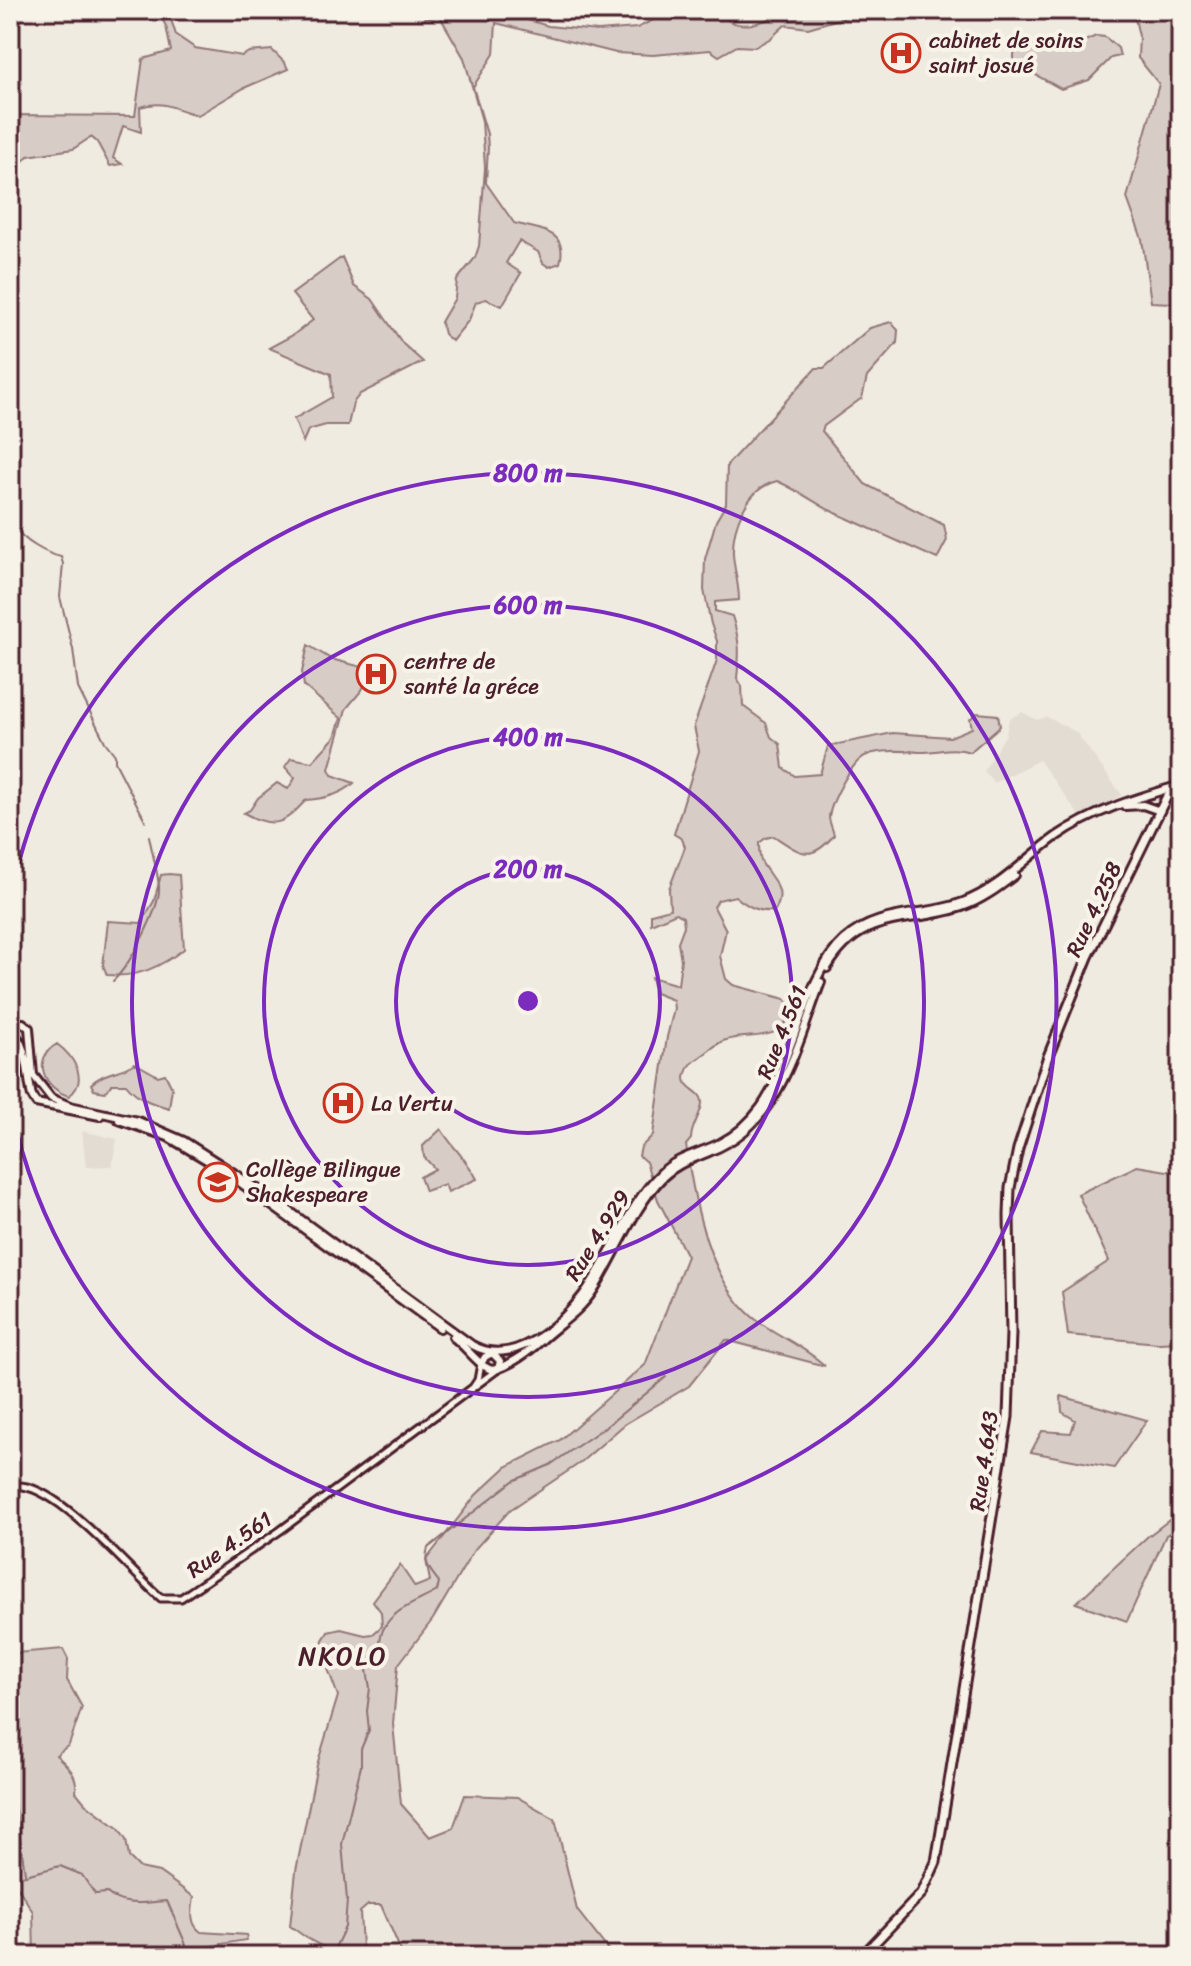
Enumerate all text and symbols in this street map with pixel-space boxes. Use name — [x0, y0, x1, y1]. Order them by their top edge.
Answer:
place label: cabinet de soins saint josué — [928, 21, 1084, 85]
hospital icon: cabinet de soins saint josué — [880, 32, 922, 74]
text: 800 m — [492, 452, 563, 494]
text: 600 m — [493, 584, 563, 626]
place label: centre de santé la gréce — [403, 642, 539, 706]
hospital icon: centre de santé la gréce — [355, 653, 397, 695]
text: 400 m — [493, 716, 564, 758]
text: 200 m — [493, 848, 563, 890]
street label: Rue 4.258 — [1054, 855, 1133, 964]
street label: Rue 4.561 — [745, 979, 818, 1085]
centre of rings — [514, 987, 542, 1015]
hospital icon: La Vertu — [322, 1082, 364, 1124]
place label: La Vertu — [371, 1084, 453, 1123]
place label: Collège Bilingue Shakespeare — [246, 1150, 401, 1214]
school or university icon: Collège Bilingue Shakespeare — [197, 1161, 239, 1203]
street label: Rue 4.929 — [554, 1182, 641, 1289]
street label: Rue 4.643 — [957, 1408, 1010, 1514]
street label: Rue 4.561 — [178, 1500, 281, 1588]
district label: NKOLO — [298, 1633, 388, 1679]

